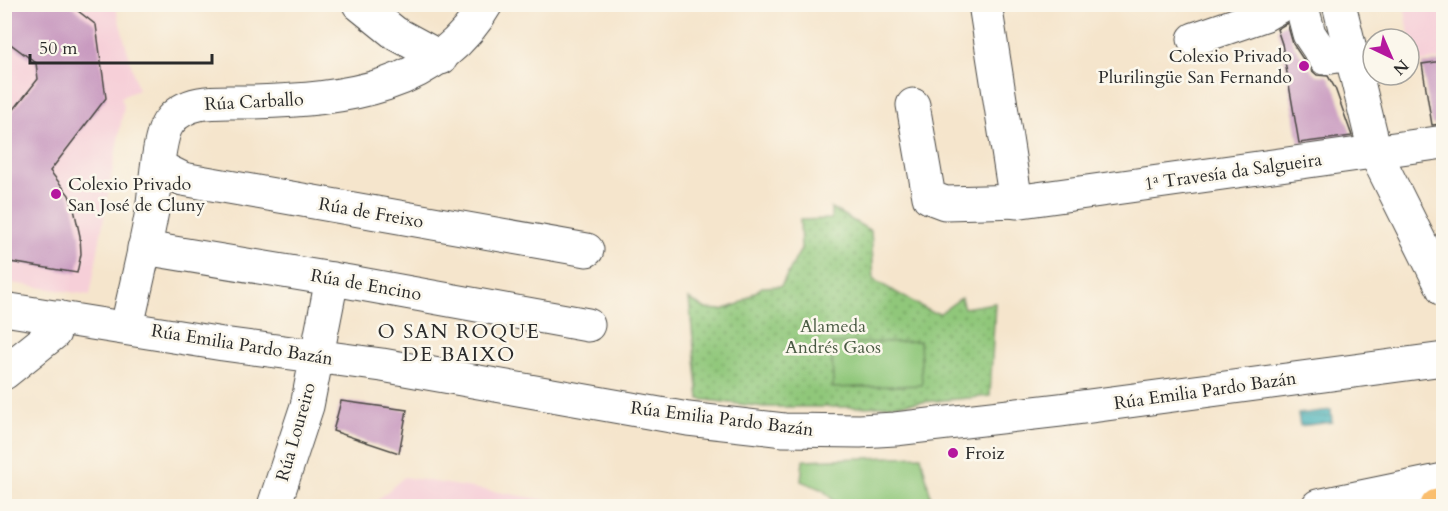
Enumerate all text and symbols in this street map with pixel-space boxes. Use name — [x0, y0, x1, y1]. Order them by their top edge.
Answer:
scale bar — [30, 27, 212, 65]
north arrow — [1361, 27, 1421, 87]
text: 50 m — [39, 36, 78, 61]
place label: Colexio Privado Plurilingüe San Fernando — [1098, 44, 1292, 90]
text: N — [1388, 54, 1413, 80]
marker: Colexio Privado Plurilingüe San Fernando — [1297, 59, 1311, 73]
street label: Rúa Carballo — [204, 87, 305, 117]
street label: 1ª Travesía da Salgueira — [1143, 147, 1324, 197]
place label: Colexio Privado San José de Cluny — [68, 172, 206, 218]
marker: Colexio Privado San José de Cluny — [49, 187, 63, 201]
street label: Rúa de Freixo — [317, 191, 426, 235]
street label: Rúa de Encino — [309, 263, 424, 307]
park label: Alameda Andrés Gaos — [785, 314, 881, 360]
street label: Rúa Emilia Pardo Bazán — [149, 318, 335, 372]
district label: O SAN ROQUE DE BAIXO — [378, 318, 540, 368]
street label: Rúa Emilia Pardo Bazán — [1112, 366, 1298, 416]
street label: Rúa Loureiro — [270, 379, 322, 484]
street label: Rúa Emilia Pardo Bazán — [629, 395, 815, 443]
place label: Froiz — [965, 441, 1005, 466]
marker: Froiz — [946, 446, 960, 460]

